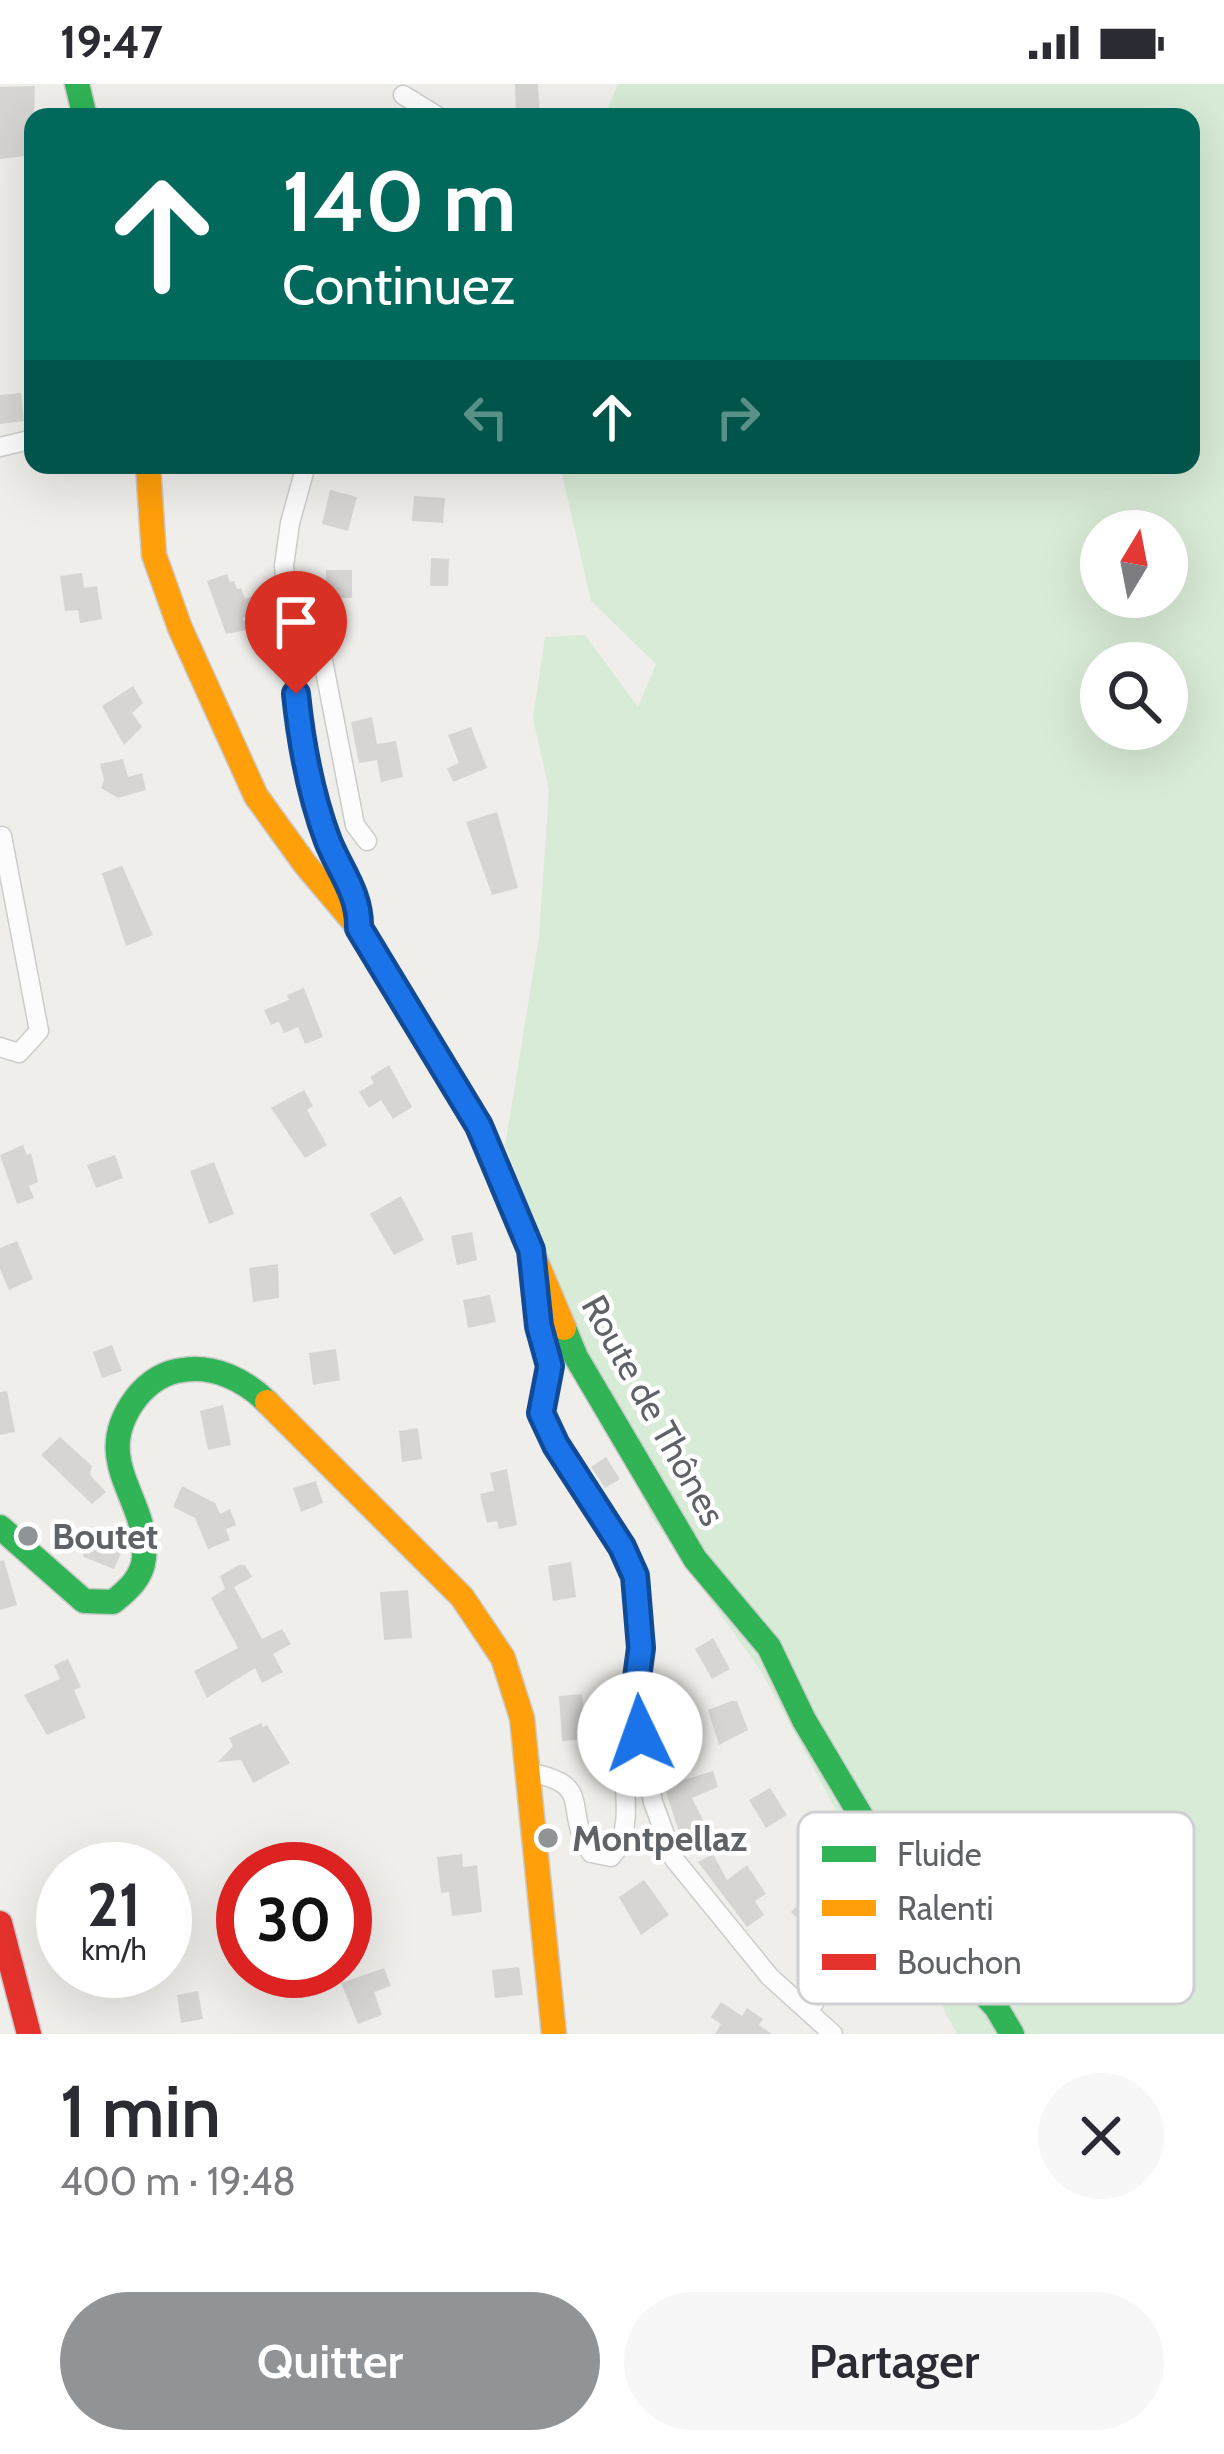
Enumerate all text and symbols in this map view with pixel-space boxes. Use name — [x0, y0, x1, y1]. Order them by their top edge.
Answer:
text: 19:47 — [60, 15, 163, 69]
text: 140 m — [282, 150, 516, 252]
icon: ahead — [84, 156, 240, 312]
text: Continuez — [282, 252, 515, 318]
icon: left — [453, 384, 519, 450]
icon: ahead — [579, 384, 645, 450]
icon: right — [705, 384, 771, 450]
north arrow — [1080, 510, 1188, 618]
map controls — [1080, 510, 1188, 750]
pin — [245, 571, 347, 694]
icon: arrive — [263, 589, 329, 655]
button: search — [1080, 642, 1188, 750]
street label: Route de Thônes — [573, 1287, 735, 1533]
place label: Boutet — [52, 1514, 158, 1558]
marker: Boutet — [15, 1523, 41, 1549]
position arrow — [577, 1671, 703, 1797]
legend — [798, 1812, 1194, 2004]
place label: Montpellaz — [572, 1816, 747, 1860]
marker: Montpellaz — [535, 1825, 561, 1851]
text: Fluide — [897, 1834, 982, 1874]
speed limit sign: 30 — [216, 1842, 372, 1998]
text: 21 — [87, 1868, 141, 1941]
text: Ralenti — [897, 1888, 993, 1928]
text: km/h — [81, 1931, 147, 1968]
text: Bouchon — [897, 1942, 1022, 1982]
text: 1 min — [60, 2068, 221, 2155]
button: close — [1038, 2073, 1164, 2199]
text: 400 m · 19:48 — [60, 2157, 296, 2205]
button: Quitter — [60, 2292, 600, 2430]
button: Partager — [624, 2292, 1164, 2430]

